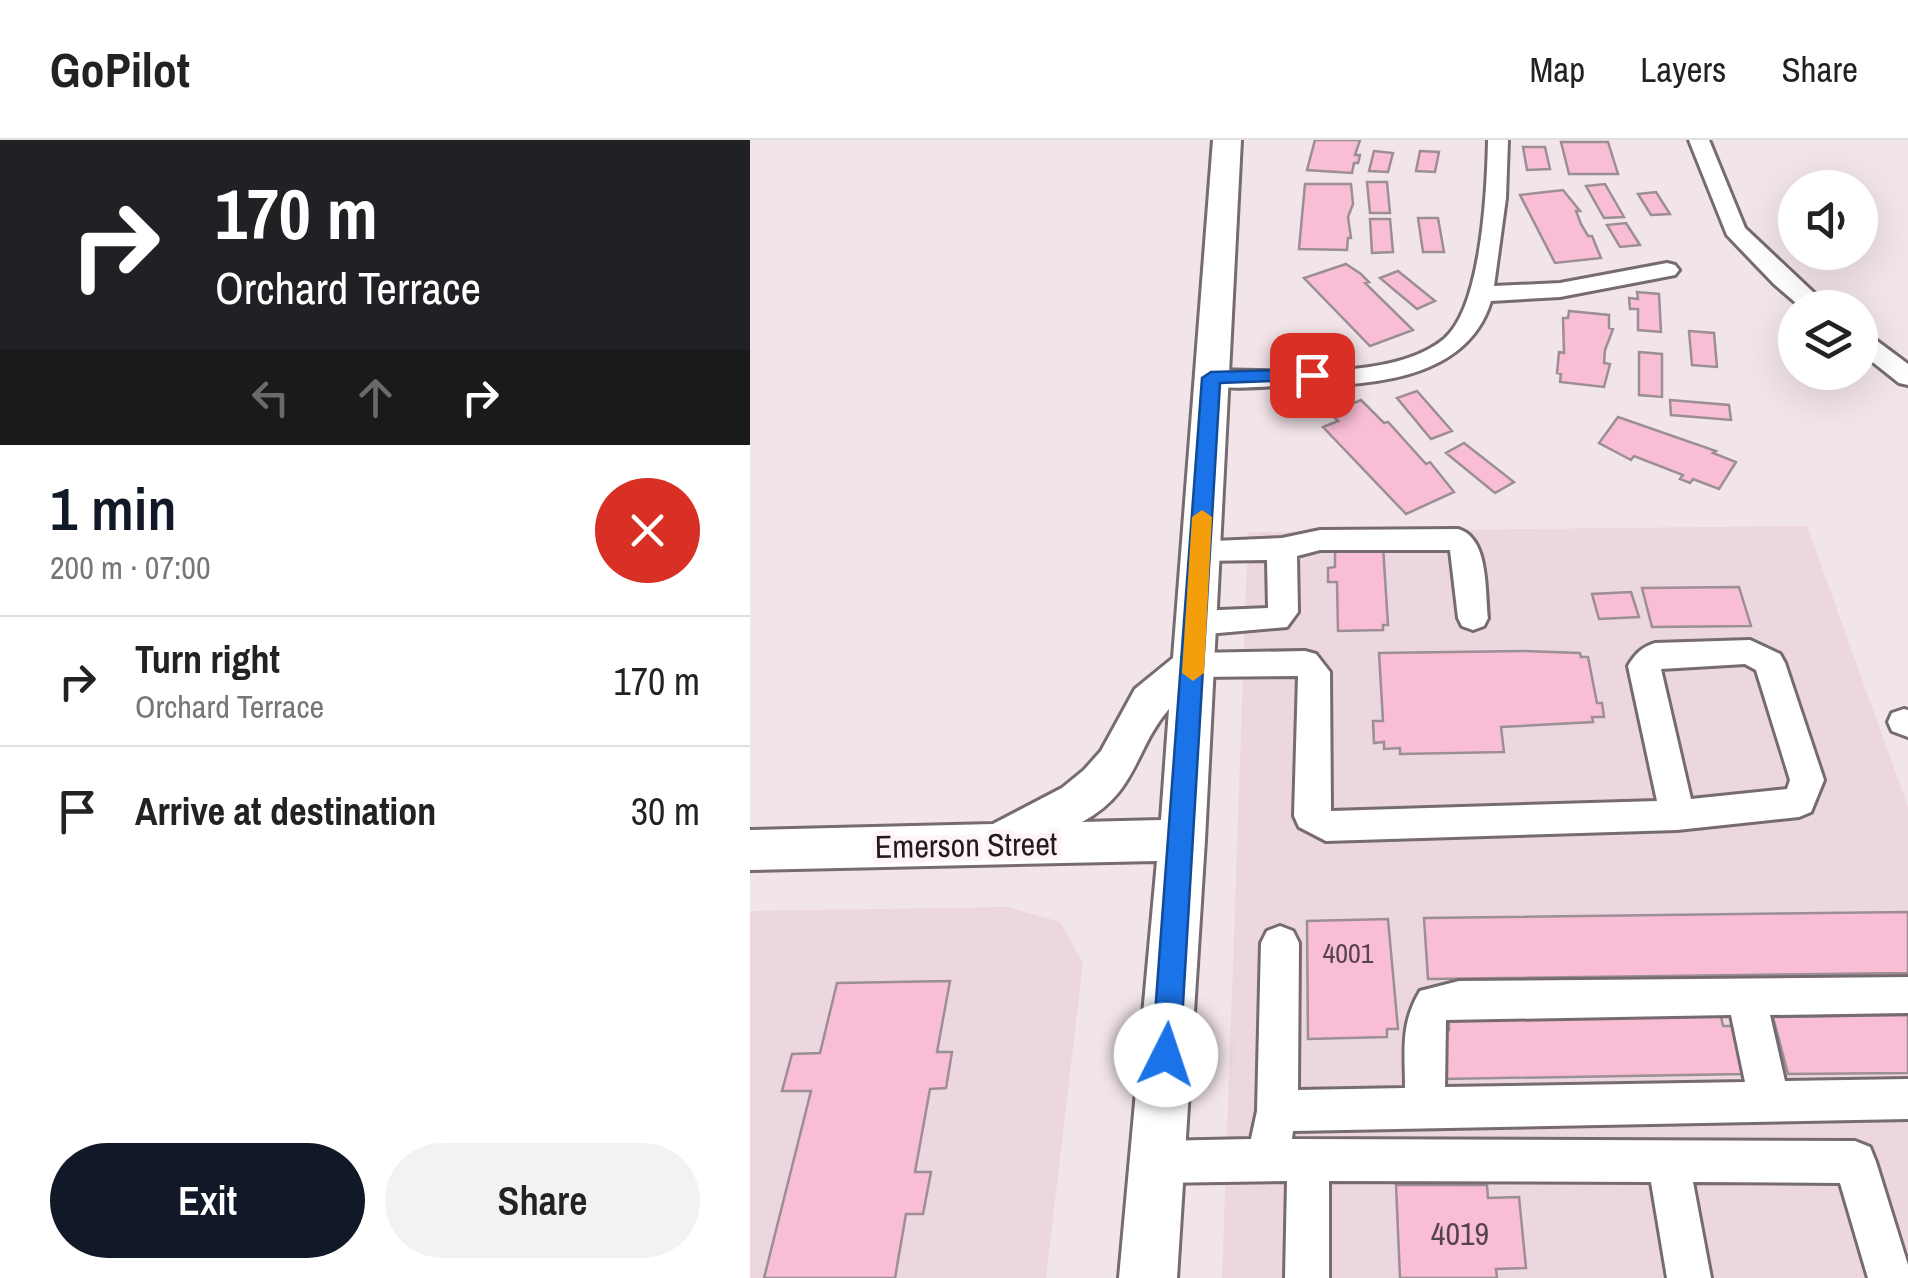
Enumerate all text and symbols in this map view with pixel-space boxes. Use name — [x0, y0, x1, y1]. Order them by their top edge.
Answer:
text: GoPilot — [50, 37, 190, 102]
text: Map — [1529, 46, 1585, 93]
text: Layers — [1640, 46, 1726, 93]
text: Share — [1781, 46, 1858, 93]
text: 170 m — [215, 167, 378, 261]
map controls — [1778, 170, 1878, 390]
button: sound — [1778, 170, 1878, 270]
icon: right — [50, 180, 180, 310]
text: Orchard Terrace — [215, 257, 481, 318]
button: layers — [1778, 290, 1878, 390]
pin — [1270, 333, 1355, 418]
icon: arrive — [1285, 348, 1340, 403]
icon: left — [243, 370, 298, 425]
icon: ahead — [348, 370, 403, 425]
icon: right — [453, 370, 508, 425]
text: 1 min — [50, 468, 177, 549]
button: close — [595, 478, 700, 583]
text: 200 m · 07:00 — [50, 546, 210, 589]
text: Turn right — [135, 634, 280, 685]
icon: right — [50, 654, 105, 709]
text: 170 m — [613, 656, 700, 707]
text: Orchard Terrace — [135, 685, 324, 728]
icon: arrive — [50, 784, 105, 839]
text: Arrive at destination — [135, 786, 436, 837]
text: 30 m — [631, 786, 700, 837]
street label: Emerson Street — [874, 822, 1058, 868]
house number: 4001 — [1322, 934, 1374, 972]
position arrow — [1114, 1003, 1218, 1107]
button: Exit — [50, 1143, 365, 1258]
button: Share — [385, 1143, 700, 1258]
house number: 4019 — [1431, 1212, 1489, 1255]

